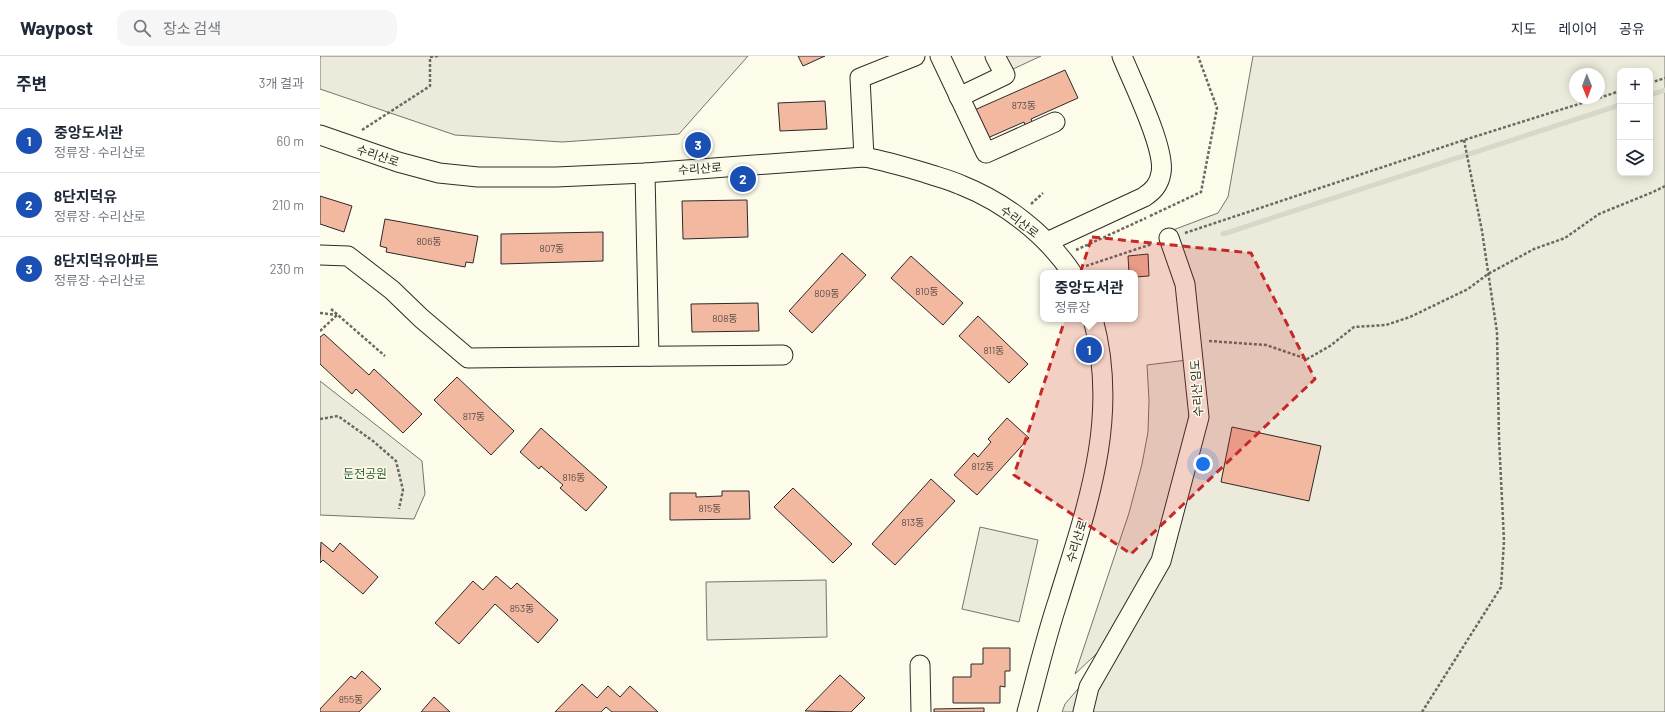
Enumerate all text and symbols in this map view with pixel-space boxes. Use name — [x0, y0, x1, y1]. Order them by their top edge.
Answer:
search box — [117, 10, 397, 46]
text: Waypost — [20, 16, 93, 39]
icon: search — [131, 17, 153, 39]
text: 장소 검색 — [163, 19, 221, 37]
text: 지도 — [1511, 20, 1537, 37]
text: 레이어 — [1559, 20, 1597, 37]
text: 공유 — [1619, 20, 1645, 37]
north arrow — [1569, 68, 1605, 104]
map controls — [1617, 68, 1653, 176]
button: + — [1617, 68, 1653, 104]
text: 주변 — [16, 73, 47, 93]
text: 3개 결과 — [259, 75, 304, 91]
house number: 873동 — [1012, 99, 1036, 111]
button: − — [1617, 104, 1653, 140]
text: 중앙도서관 — [54, 123, 123, 141]
pin: 3 — [685, 130, 711, 160]
text: 1 — [27, 133, 31, 149]
text: 60 m — [277, 133, 304, 149]
button: layers — [1617, 140, 1653, 176]
street label: 수리산로 — [355, 142, 401, 168]
text: 정류장 · 수리산로 — [54, 144, 146, 160]
street label: 수리산로 — [677, 159, 723, 177]
pin: 2 — [730, 164, 756, 194]
text: 8단지덕유 — [54, 187, 117, 205]
text: 2 — [25, 197, 33, 213]
text: 210 m — [272, 197, 304, 213]
street label: 수리산로 — [998, 202, 1042, 240]
text: 정류장 · 수리산로 — [54, 208, 146, 224]
house number: 806동 — [416, 235, 442, 247]
house number: 807동 — [540, 242, 564, 254]
text: 8단지덕유아파트 — [54, 251, 159, 269]
text: 3 — [25, 261, 33, 277]
text: 230 m — [270, 261, 304, 277]
popup — [1040, 270, 1138, 322]
text: 정류장 · 수리산로 — [54, 272, 146, 288]
text: 중앙도서관 — [1054, 278, 1124, 296]
house number: 810동 — [915, 285, 939, 297]
house number: 809동 — [814, 287, 840, 299]
text: 정류장 — [1054, 299, 1090, 315]
house number: 808동 — [712, 312, 738, 324]
pin: 1 — [1076, 335, 1102, 365]
house number: 811동 — [983, 344, 1005, 356]
street label: 수리산 임도 — [1187, 359, 1205, 417]
house number: 817동 — [463, 410, 485, 422]
your location — [1193, 454, 1213, 474]
house number: 812동 — [972, 460, 995, 472]
park label: 둔전공원 — [343, 466, 387, 480]
house number: 816동 — [563, 471, 585, 483]
house number: 815동 — [699, 502, 721, 514]
house number: 813동 — [902, 516, 924, 528]
street label: 수리산로 — [1063, 518, 1089, 564]
house number: 853동 — [510, 602, 534, 614]
house number: 855동 — [339, 693, 363, 705]

